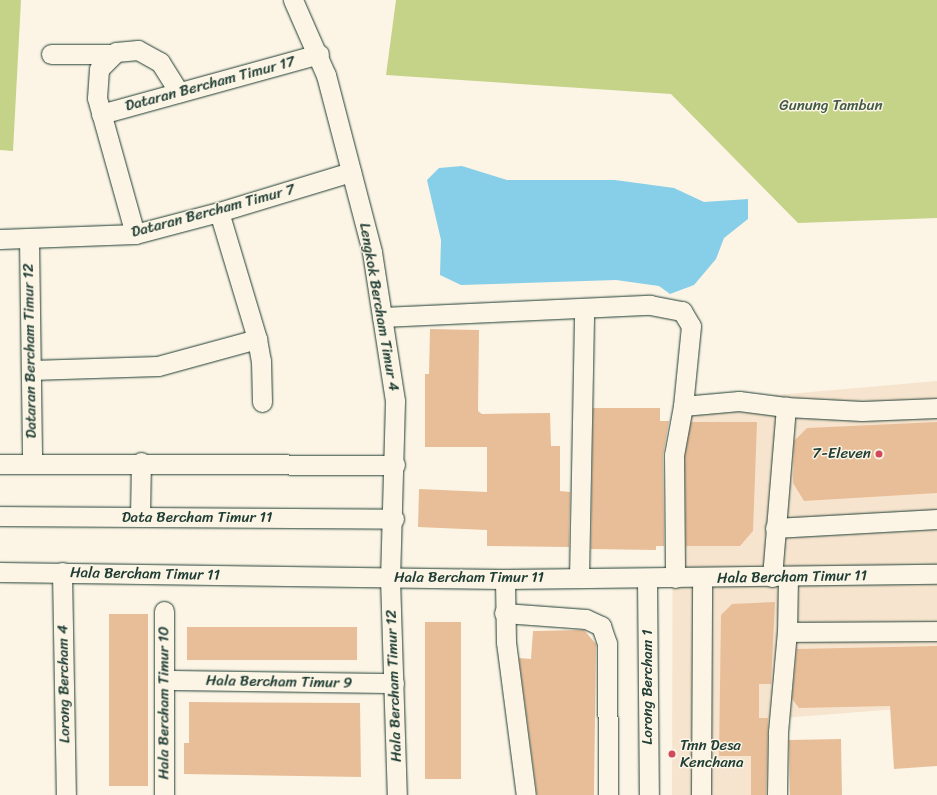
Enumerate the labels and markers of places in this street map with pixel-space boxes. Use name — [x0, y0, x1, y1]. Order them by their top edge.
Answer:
place label: 7-Eleven — [812, 445, 871, 463]
marker: 7-Eleven — [874, 449, 884, 459]
place label: Tmn Desa Kenchana — [680, 736, 743, 771]
marker: Tmn Desa Kenchana — [667, 749, 677, 759]

